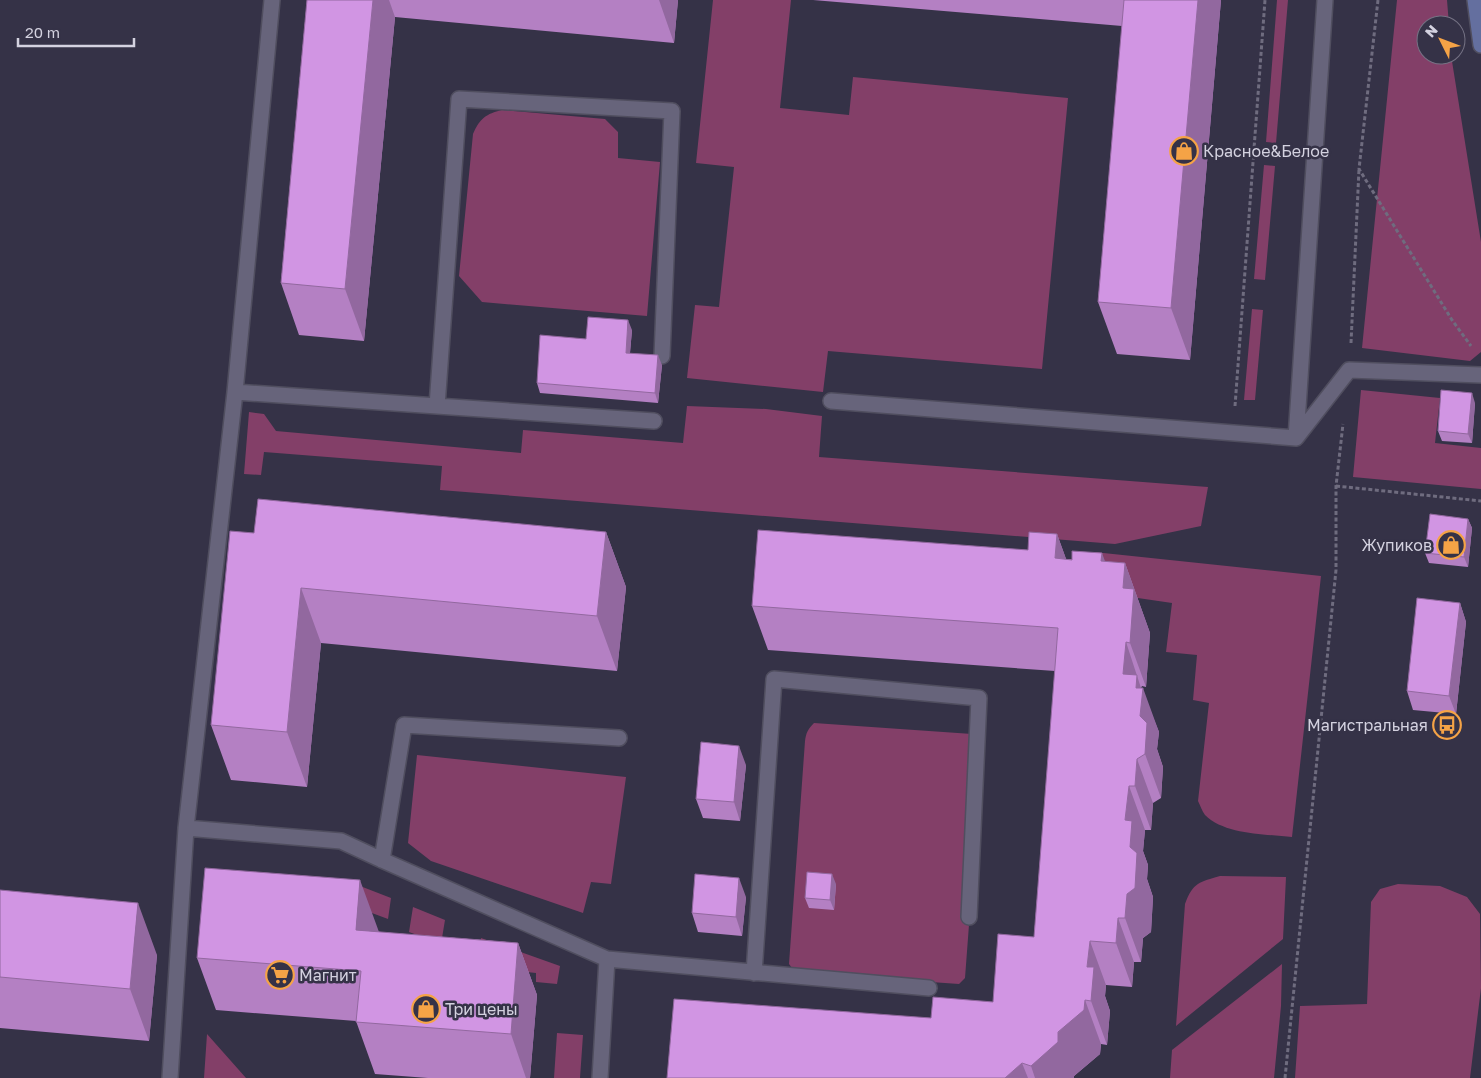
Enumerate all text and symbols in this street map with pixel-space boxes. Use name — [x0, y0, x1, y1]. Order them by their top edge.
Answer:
scale bar — [18, 15, 134, 47]
north arrow — [1416, 15, 1466, 65]
text: N — [1421, 21, 1441, 41]
text: 20 m — [25, 23, 60, 41]
shop icon: Красное&Белое — [1169, 136, 1199, 166]
place label: Красное&Белое — [1203, 141, 1329, 161]
shop icon: Жупиков — [1436, 530, 1466, 560]
place label: Жупиков — [1361, 535, 1432, 555]
bus stop icon: Магистральная — [1432, 710, 1462, 740]
place label: Магистральная — [1307, 715, 1428, 735]
supermarket icon: Магнит — [265, 960, 295, 990]
place label: Магнит — [299, 965, 357, 985]
shop icon: Три цены — [411, 994, 441, 1024]
place label: Три цены — [445, 999, 518, 1019]

